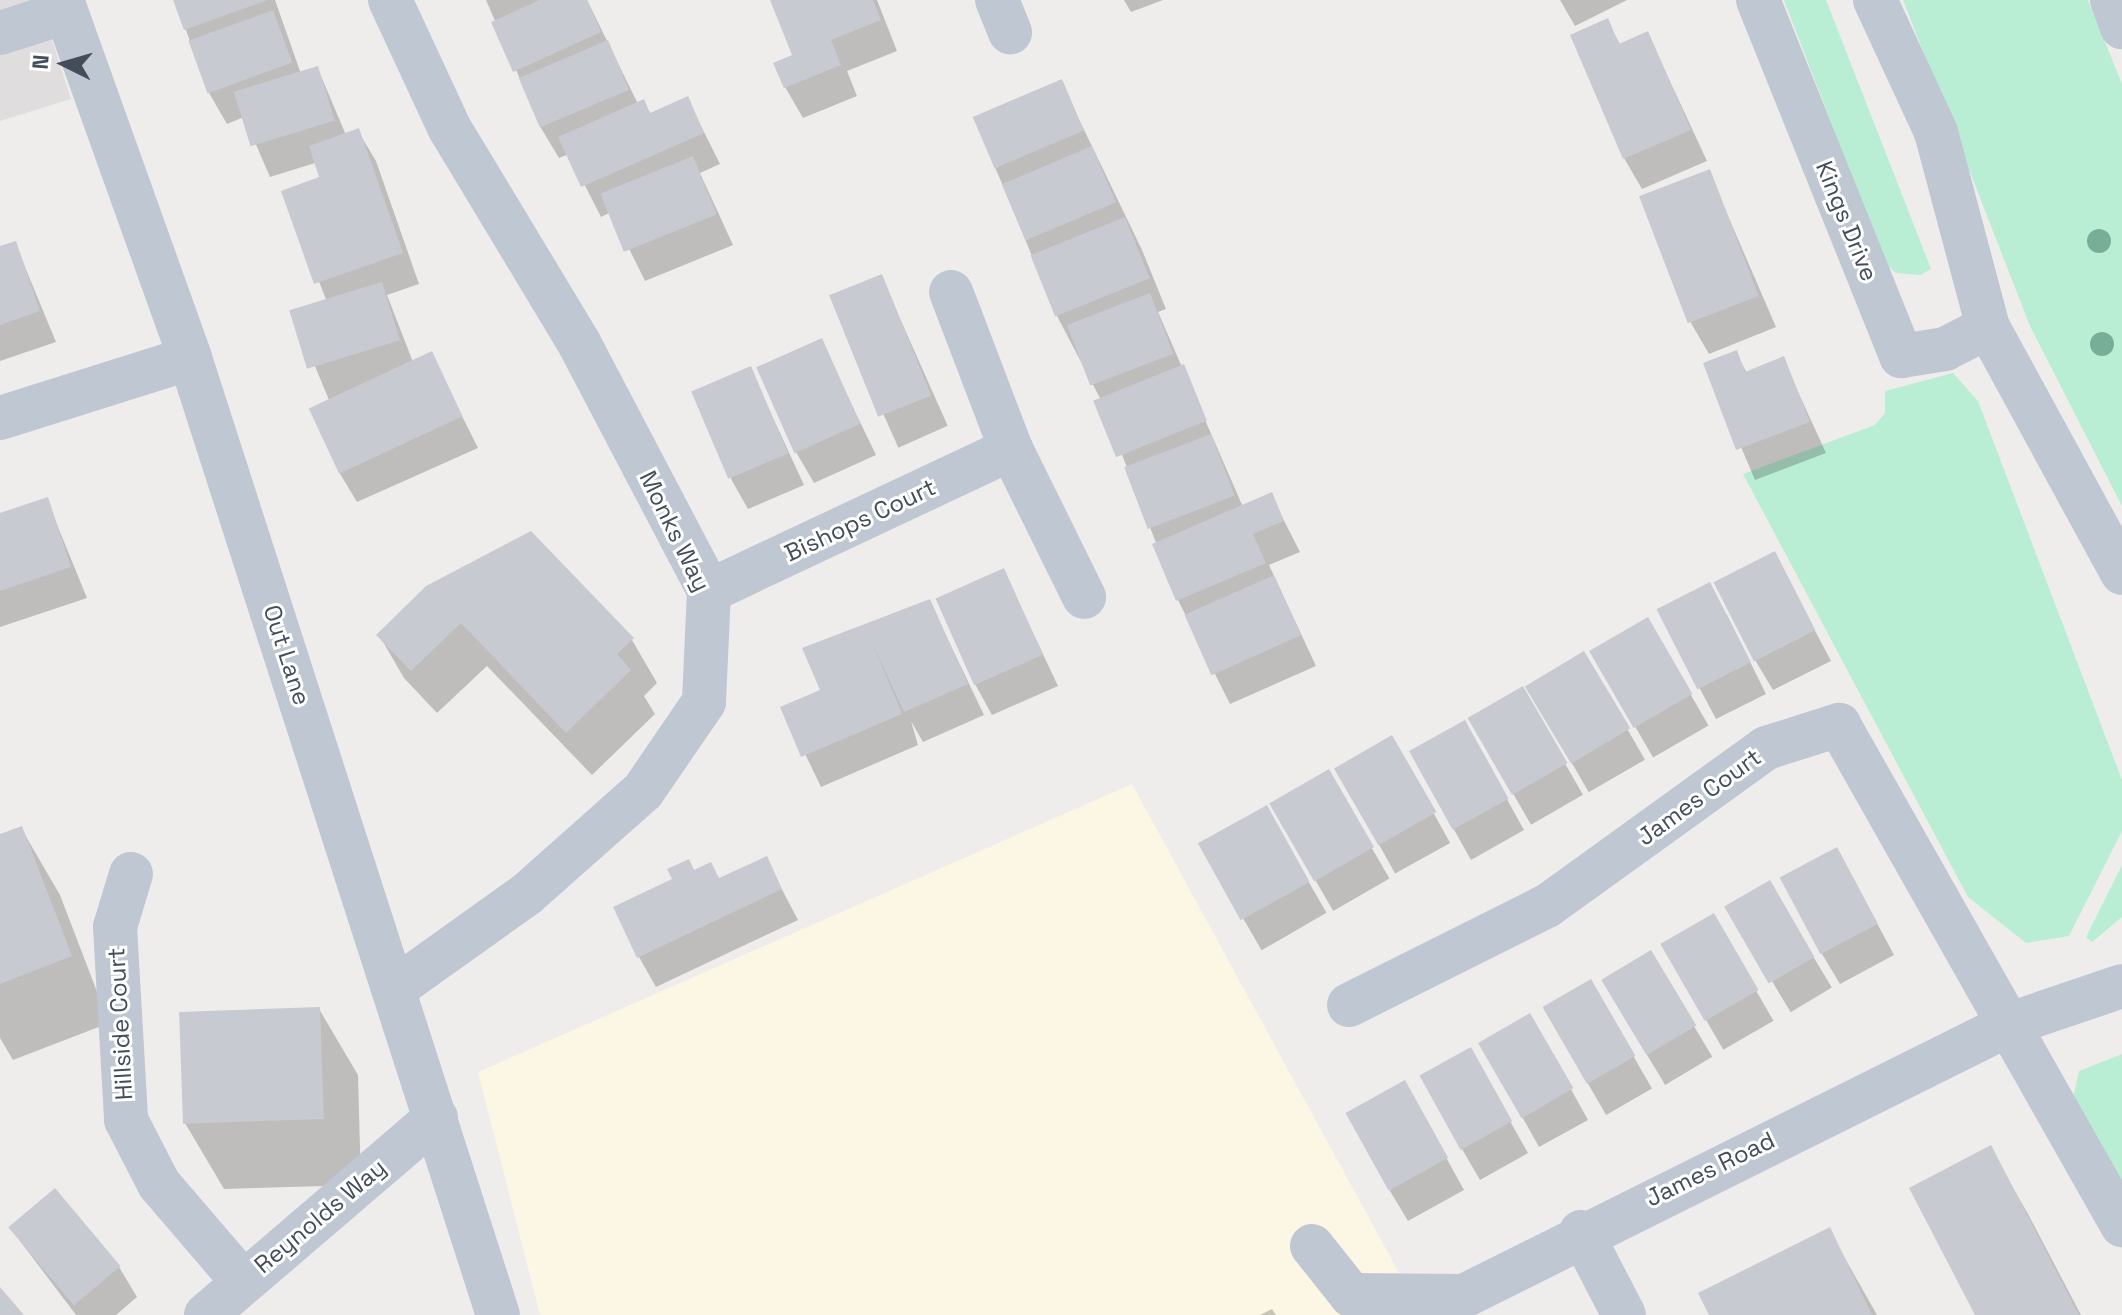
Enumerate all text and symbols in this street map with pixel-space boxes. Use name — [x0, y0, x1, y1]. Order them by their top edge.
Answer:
north arrow — [24, 24, 104, 104]
text: N — [26, 53, 55, 70]
street label: Kings Drive — [1810, 157, 1884, 285]
street label: Monks Way — [633, 466, 717, 596]
street label: Bishops Court — [780, 472, 940, 568]
street label: Out Lane — [257, 601, 317, 709]
street label: James Court — [1631, 742, 1767, 852]
street label: Hillside Court — [102, 947, 138, 1101]
street label: James Road — [1641, 1125, 1779, 1213]
street label: Reynolds Way — [248, 1153, 392, 1279]

